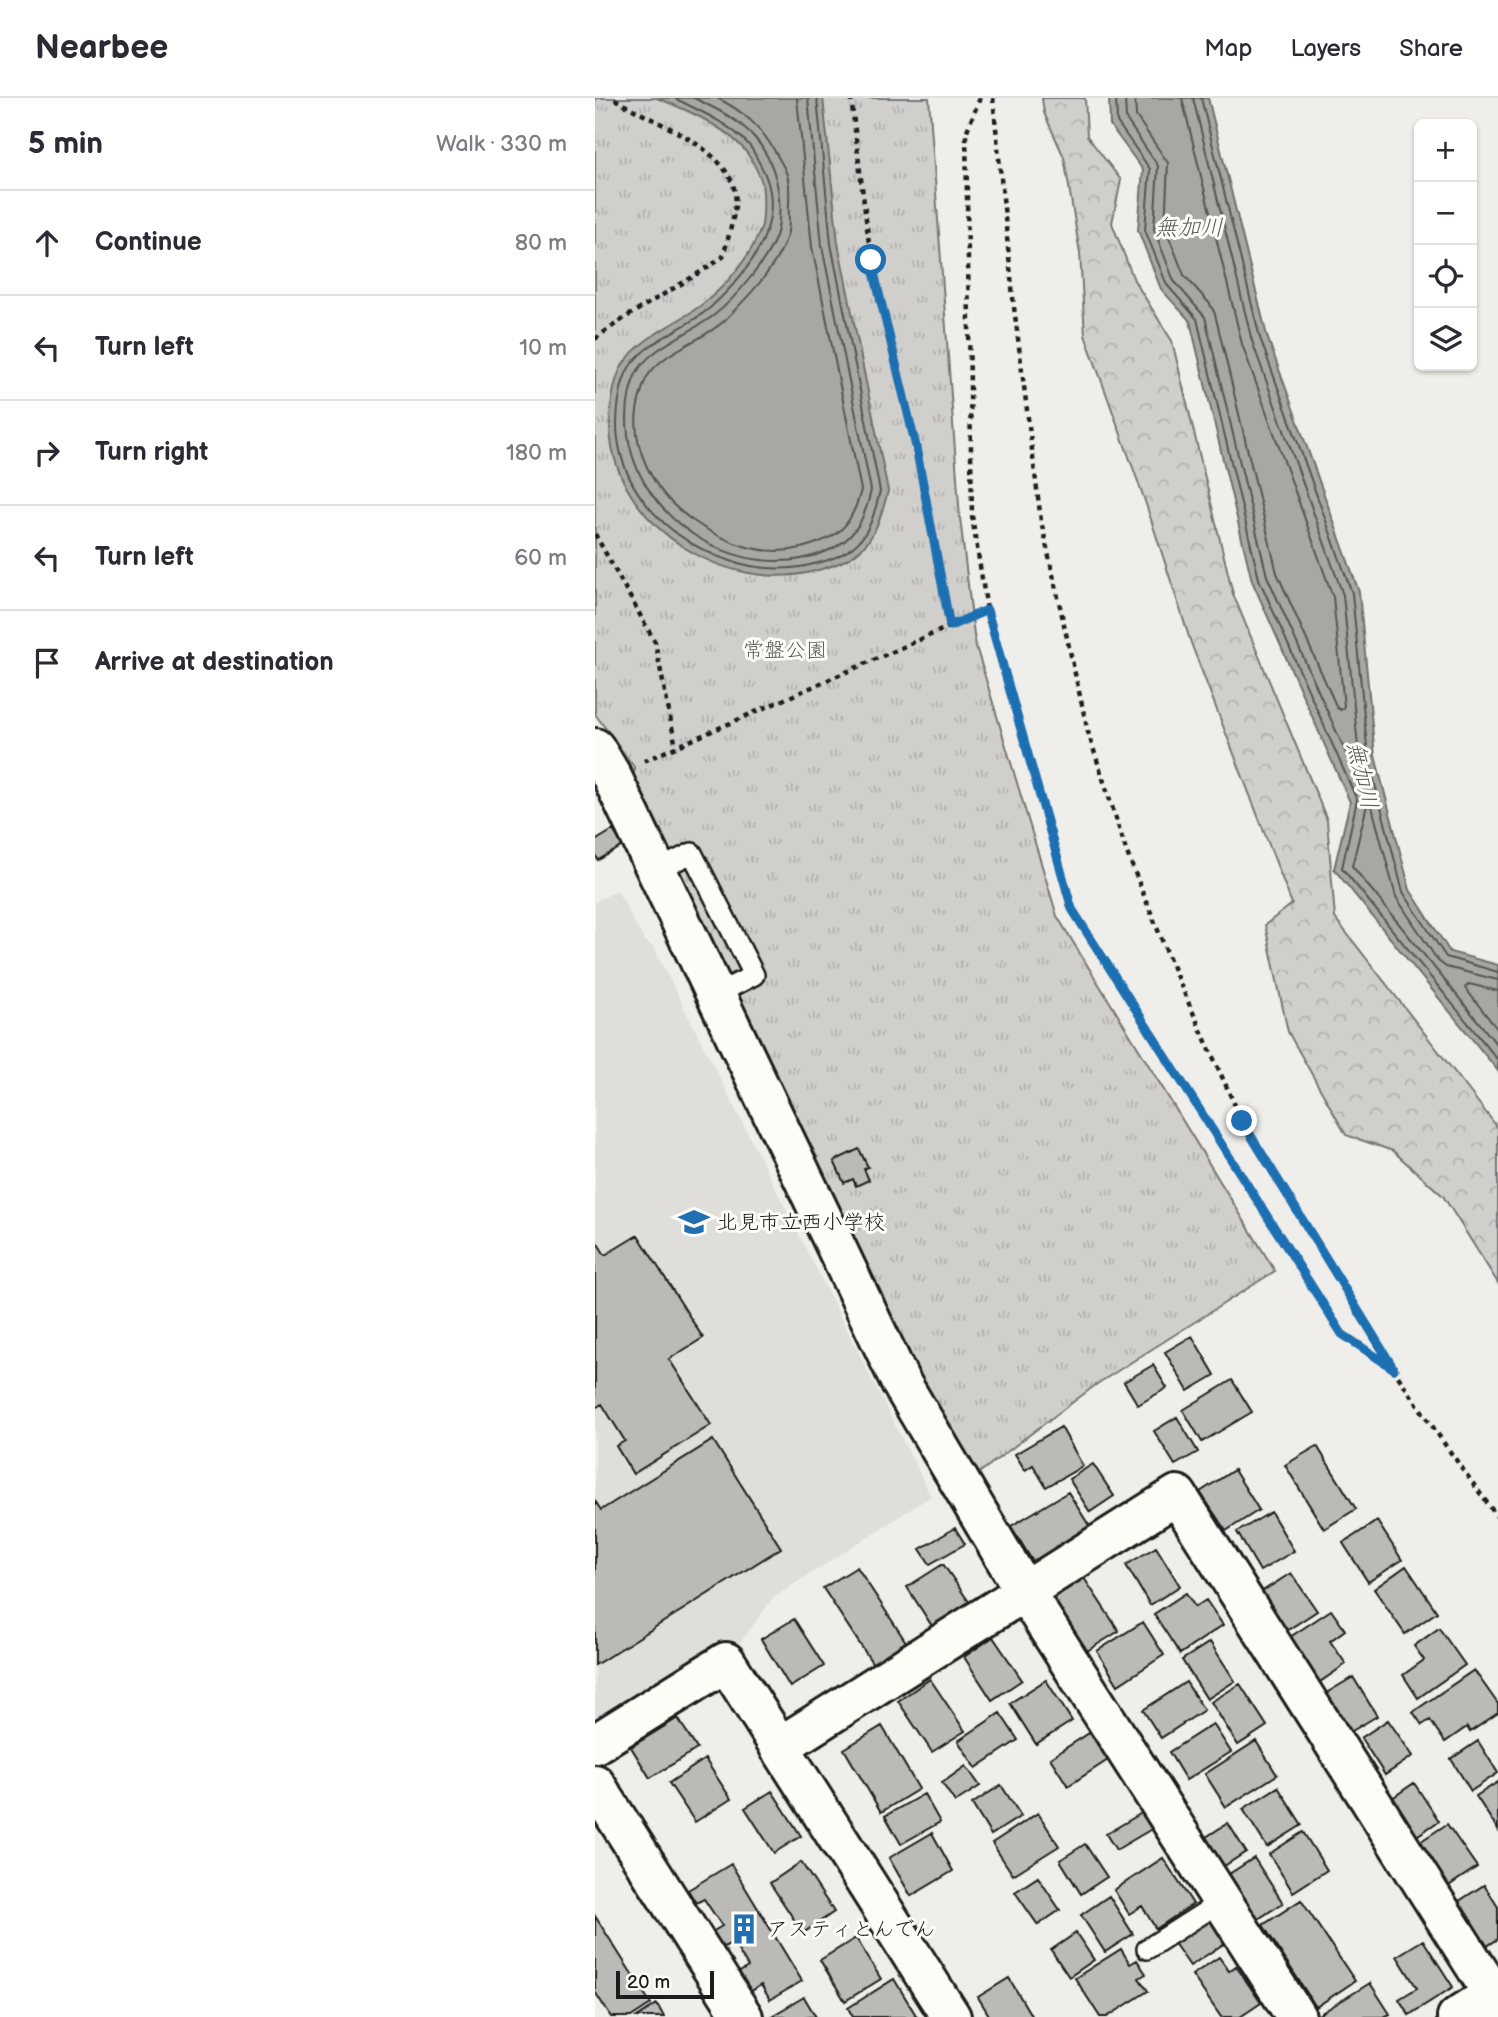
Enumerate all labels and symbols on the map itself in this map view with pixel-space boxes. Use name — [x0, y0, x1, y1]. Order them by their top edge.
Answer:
water label: 無加川 — [1155, 214, 1224, 242]
route start — [855, 244, 886, 275]
park label: 常盤公園 — [743, 638, 827, 663]
water label: 無加川 — [1341, 738, 1383, 812]
route end — [1226, 1105, 1257, 1136]
school or university icon: 北見市立西小学校 — [677, 1205, 711, 1239]
place label: 北見市立西小学校 — [717, 1210, 885, 1235]
building icon: アスティとんでん — [727, 1912, 761, 1946]
place label: アスティとんでん — [767, 1917, 935, 1942]
scale bar — [616, 1968, 714, 2000]

